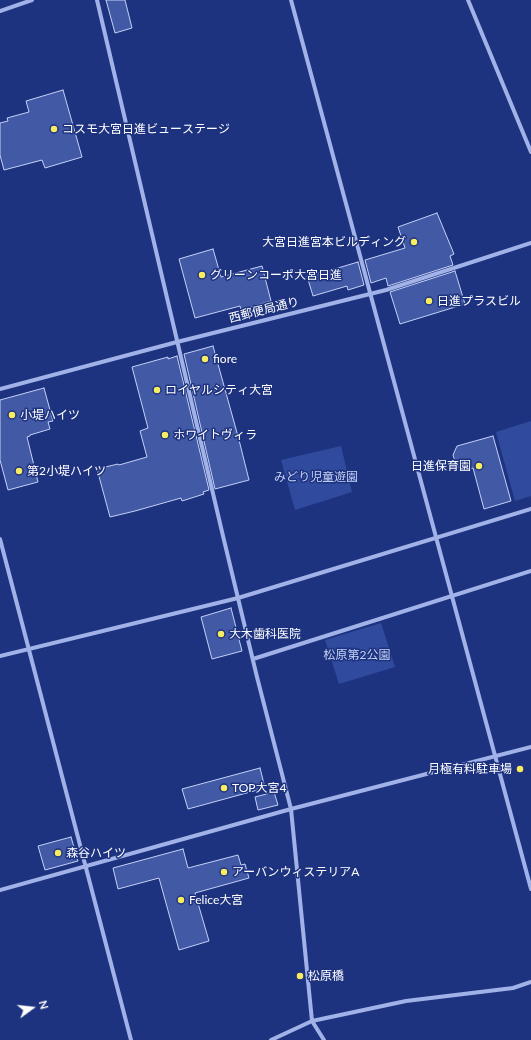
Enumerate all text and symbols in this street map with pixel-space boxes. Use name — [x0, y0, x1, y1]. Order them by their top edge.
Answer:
place label: コスモ大宮日進ビューステージ — [62, 122, 230, 136]
marker: コスモ大宮日進ビューステージ — [49, 124, 59, 134]
place label: 大宮日進宮本ビルディング — [262, 235, 406, 249]
marker: 大宮日進宮本ビルディング — [409, 237, 419, 247]
place label: グリーンコーポ大宮日進 — [210, 268, 342, 282]
marker: グリーンコーポ大宮日進 — [197, 270, 207, 280]
street label: 西郵便局通り — [227, 294, 301, 326]
place label: 日進プラスビル — [437, 294, 521, 308]
marker: 日進プラスビル — [424, 296, 434, 306]
place label: fiore — [213, 352, 237, 366]
marker: fiore — [200, 354, 210, 364]
place label: ロイヤルシティ大宮 — [165, 383, 273, 397]
marker: ロイヤルシティ大宮 — [152, 385, 162, 395]
place label: 小堤ハイツ — [20, 408, 80, 422]
marker: 小堤ハイツ — [7, 410, 17, 420]
place label: ホワイトヴィラ — [173, 428, 257, 442]
marker: ホワイトヴィラ — [160, 430, 170, 440]
place label: 日進保育園 — [411, 459, 471, 473]
marker: 日進保育園 — [474, 461, 484, 471]
place label: 第2小堤ハイツ — [27, 464, 106, 478]
marker: 第2小堤ハイツ — [14, 466, 24, 476]
park label: みどり児童遊園 — [274, 470, 358, 484]
place label: 大木歯科医院 — [229, 627, 301, 641]
marker: 大木歯科医院 — [216, 629, 226, 639]
park label: 松原第2公園 — [324, 648, 390, 662]
place label: 月極有料駐車場 — [428, 762, 512, 776]
marker: 月極有料駐車場 — [515, 764, 525, 774]
place label: TOP大宮4 — [232, 781, 286, 795]
marker: TOP大宮4 — [219, 783, 229, 793]
place label: 森谷ハイツ — [66, 846, 126, 860]
marker: 森谷ハイツ — [53, 848, 63, 858]
place label: アーバンウィステリアA — [232, 865, 359, 879]
marker: アーバンウィステリアA — [219, 867, 229, 877]
place label: Felice大宮 — [189, 893, 243, 907]
marker: Felice大宮 — [176, 895, 186, 905]
place label: 松原橋 — [308, 969, 344, 983]
marker: 松原橋 — [295, 971, 305, 981]
north arrow — [12, 988, 52, 1028]
text: N — [37, 999, 51, 1011]

